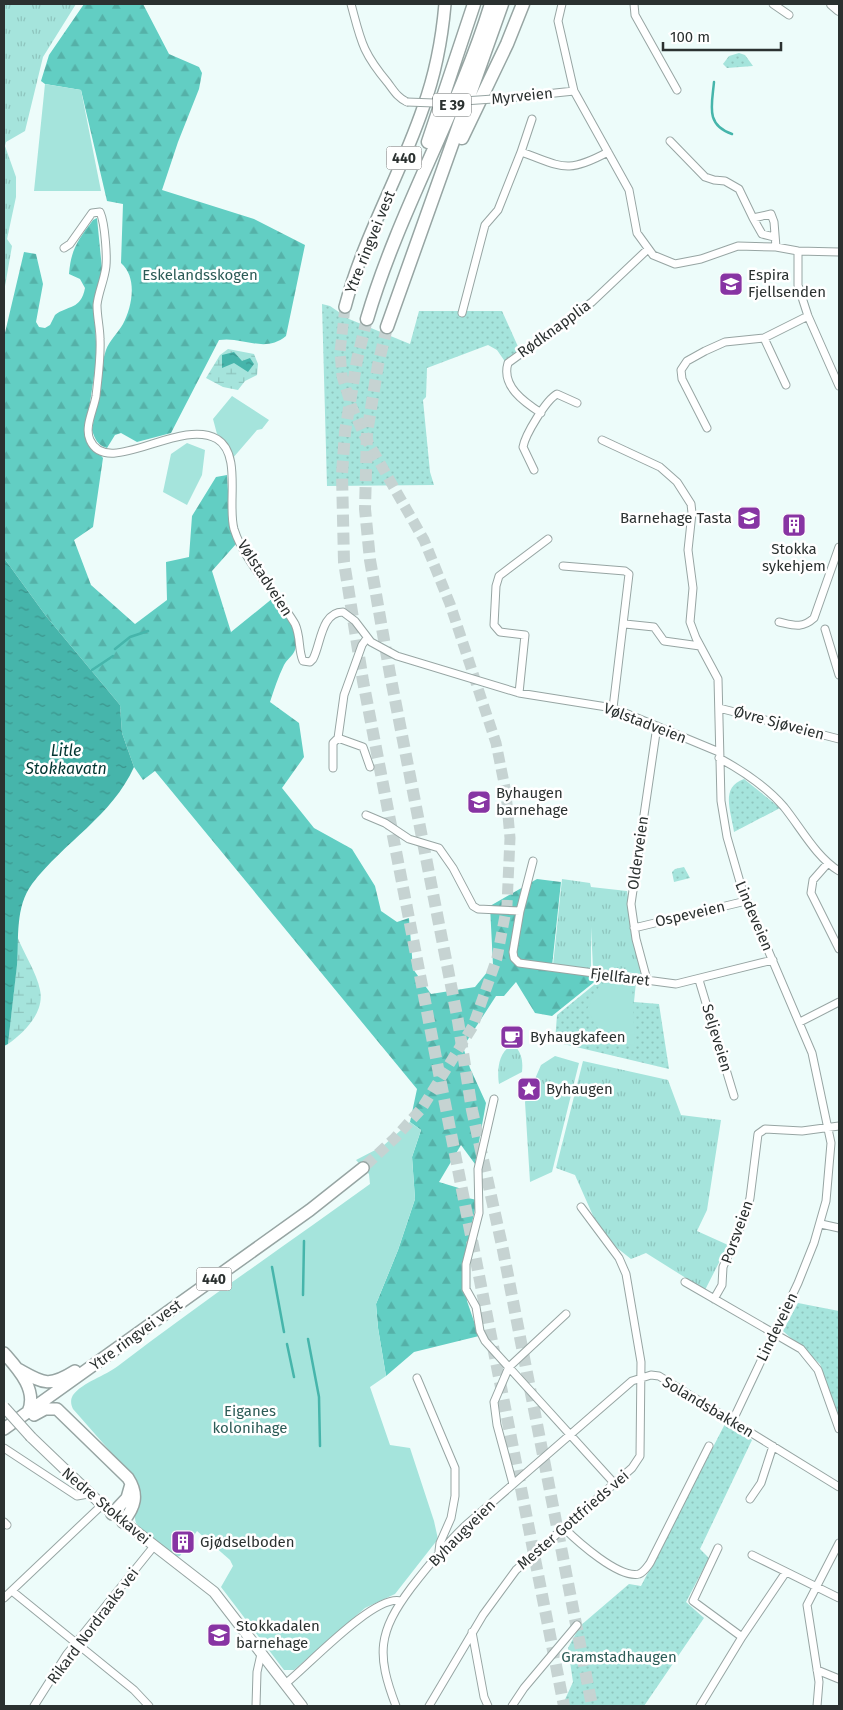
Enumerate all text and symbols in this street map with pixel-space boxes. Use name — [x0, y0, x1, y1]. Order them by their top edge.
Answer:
scale bar — [663, 20, 780, 52]
text: 100 m — [670, 28, 710, 46]
street label: Myrveien — [490, 84, 554, 108]
road number: E 39 — [433, 94, 471, 116]
road number: 440 — [386, 146, 422, 170]
street label: Ytre ringvei vest — [341, 188, 399, 296]
park label: Eskelandsskogen — [142, 266, 258, 284]
place label: Espira Fjellsenden — [748, 266, 826, 301]
school or university icon: Espira Fjellsenden — [718, 271, 744, 297]
street label: Rødknapplia — [514, 296, 594, 362]
school or university icon: Barnehage Tasta — [736, 505, 762, 531]
place label: Barnehage Tasta — [620, 509, 732, 527]
building icon: Stokka sykehjem — [781, 512, 807, 538]
street label: Vølstadveien — [234, 537, 296, 619]
place label: Stokka sykehjem — [762, 540, 826, 575]
street label: Vølstadveien — [601, 699, 689, 747]
street label: Øvre Sjøveien — [732, 702, 826, 744]
water label: Litle Stokkavatn — [24, 741, 107, 778]
place label: Byhaugen barnehage — [496, 784, 568, 819]
school or university icon: Byhaugen barnehage — [466, 789, 492, 815]
street label: Olderveien — [624, 815, 652, 891]
street label: Lindeveien — [731, 878, 777, 954]
street label: Ospeveien — [653, 897, 727, 931]
street label: Fjellfaret — [589, 964, 651, 990]
street label: Seljeveien — [698, 1002, 736, 1074]
cafe icon: Byhaugkafeen — [499, 1024, 525, 1050]
place label: Byhaugkafeen — [530, 1028, 626, 1046]
place icon: Byhaugen — [516, 1076, 542, 1102]
place label: Byhaugen — [546, 1080, 613, 1098]
street label: Porsveien — [717, 1198, 757, 1266]
road number: 440 — [196, 1268, 232, 1290]
street label: Lindeveien — [753, 1290, 801, 1364]
street label: Ytre ringvei vest — [87, 1295, 186, 1374]
street label: Solandsbakken — [659, 1373, 757, 1441]
park label: Eiganes kolonihage — [213, 1402, 287, 1437]
street label: Nedre Stokkavei — [58, 1464, 154, 1548]
street label: Mester Gottfrieds vei — [514, 1467, 632, 1573]
street label: Byhaugveien — [425, 1496, 499, 1570]
building icon: Gjødselboden — [170, 1529, 196, 1555]
place label: Gjødselboden — [200, 1533, 295, 1551]
street label: Rikard Nordraaks vei — [44, 1565, 142, 1687]
place label: Stokkadalen barnehage — [236, 1617, 320, 1652]
school or university icon: Stokkadalen barnehage — [206, 1622, 232, 1648]
park label: Gramstadhaugen — [561, 1648, 677, 1666]

